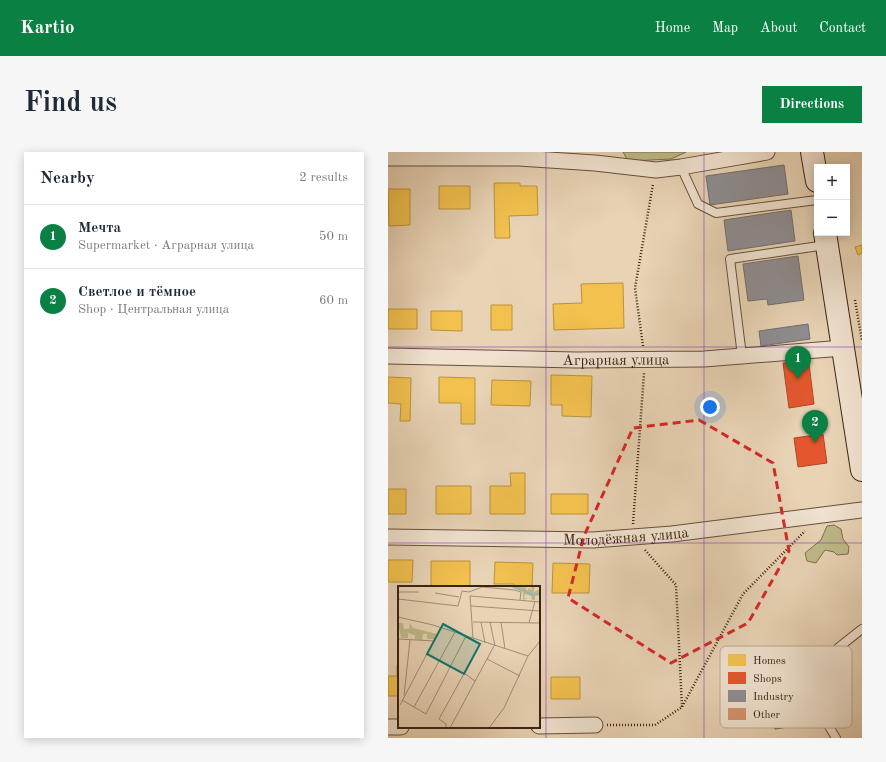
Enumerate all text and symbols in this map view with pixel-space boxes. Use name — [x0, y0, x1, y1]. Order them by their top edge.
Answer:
text: Kartio — [20, 19, 75, 38]
text: Home — [655, 21, 690, 35]
text: Map — [712, 21, 738, 35]
text: About — [760, 21, 797, 35]
text: Contact — [819, 21, 866, 35]
button: Directions — [762, 86, 862, 123]
text: Find us — [24, 90, 117, 118]
map controls — [814, 164, 850, 236]
button: + — [814, 164, 850, 200]
text: Nearby — [40, 170, 95, 187]
text: 2 results — [299, 171, 348, 184]
button: − — [814, 200, 850, 236]
text: Мечта — [78, 221, 121, 236]
text: 1 — [49, 230, 57, 243]
text: 50 m — [319, 230, 348, 243]
text: Supermarket · Аграрная улица — [78, 239, 254, 252]
text: Светлое и тёмное — [78, 285, 196, 300]
text: 2 — [49, 294, 57, 307]
text: 60 m — [319, 294, 348, 307]
text: Shop · Центральная улица — [78, 303, 229, 316]
pin: 1 — [785, 346, 811, 379]
street label: Аграрная улица — [562, 353, 670, 369]
your location — [700, 397, 720, 417]
pin: 2 — [802, 410, 828, 443]
street label: Молодёжная улица — [563, 526, 690, 549]
inset map — [398, 586, 540, 728]
legend — [720, 646, 852, 728]
text: Homes — [753, 656, 786, 667]
text: Shops — [753, 674, 782, 685]
text: Industry — [753, 692, 794, 703]
text: Other — [753, 710, 781, 721]

